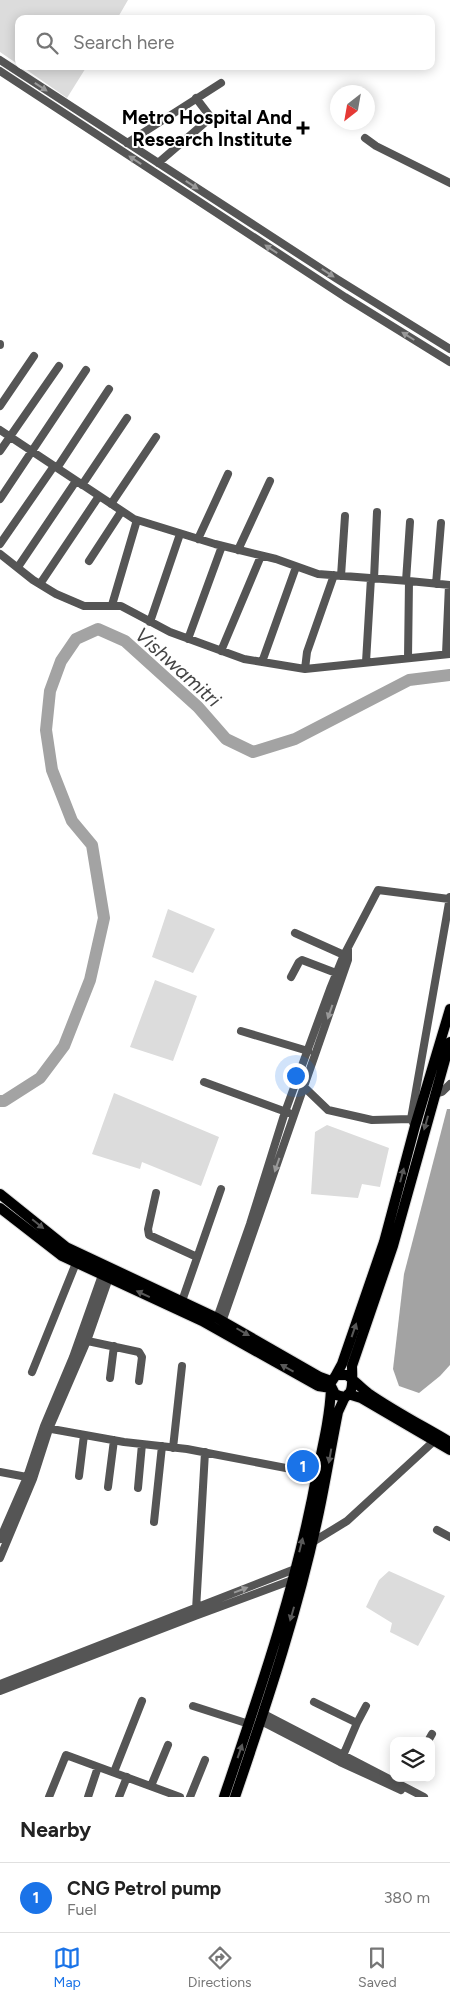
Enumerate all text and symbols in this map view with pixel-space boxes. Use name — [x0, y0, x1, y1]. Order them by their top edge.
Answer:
search box — [15, 15, 435, 70]
icon: search — [33, 29, 61, 57]
text: Search here — [73, 31, 175, 54]
one-way arrow — [34, 82, 48, 92]
north arrow — [330, 85, 375, 130]
place label: Metro Hospital And Research Institute — [122, 106, 292, 151]
marker: Metro Hospital And Research Institute — [296, 121, 310, 135]
one-way arrow — [129, 155, 142, 165]
one-way arrow — [185, 180, 199, 189]
one-way arrow — [265, 244, 278, 254]
one-way arrow — [322, 268, 335, 278]
one-way arrow — [402, 331, 415, 341]
water label: Vishwamitri — [130, 622, 226, 712]
one-way arrow — [326, 1005, 334, 1020]
your location — [283, 1063, 309, 1089]
one-way arrow — [422, 1115, 430, 1130]
one-way arrow — [273, 1158, 280, 1173]
one-way arrow — [398, 1167, 406, 1182]
one-way arrow — [31, 1219, 44, 1230]
one-way arrow — [136, 1289, 150, 1297]
one-way arrow — [350, 1322, 358, 1337]
one-way arrow — [236, 1328, 249, 1337]
one-way arrow — [279, 1364, 294, 1372]
pin: 1 — [287, 1447, 319, 1485]
one-way arrow — [325, 1449, 333, 1465]
one-way arrow — [297, 1537, 305, 1552]
one-way arrow — [234, 1586, 249, 1594]
one-way arrow — [288, 1607, 296, 1622]
map controls — [390, 1737, 435, 1782]
button: layers — [390, 1737, 435, 1782]
one-way arrow — [236, 1743, 244, 1758]
text: Nearby — [20, 1817, 91, 1842]
text: CNG Petrol pump — [67, 1877, 221, 1900]
text: 1 — [33, 1888, 39, 1907]
text: 380 m — [384, 1888, 430, 1907]
text: Fuel — [67, 1900, 97, 1919]
tab: Map — [53, 1944, 81, 1991]
tab: Directions — [188, 1944, 252, 1991]
tab: Saved — [358, 1944, 397, 1991]

